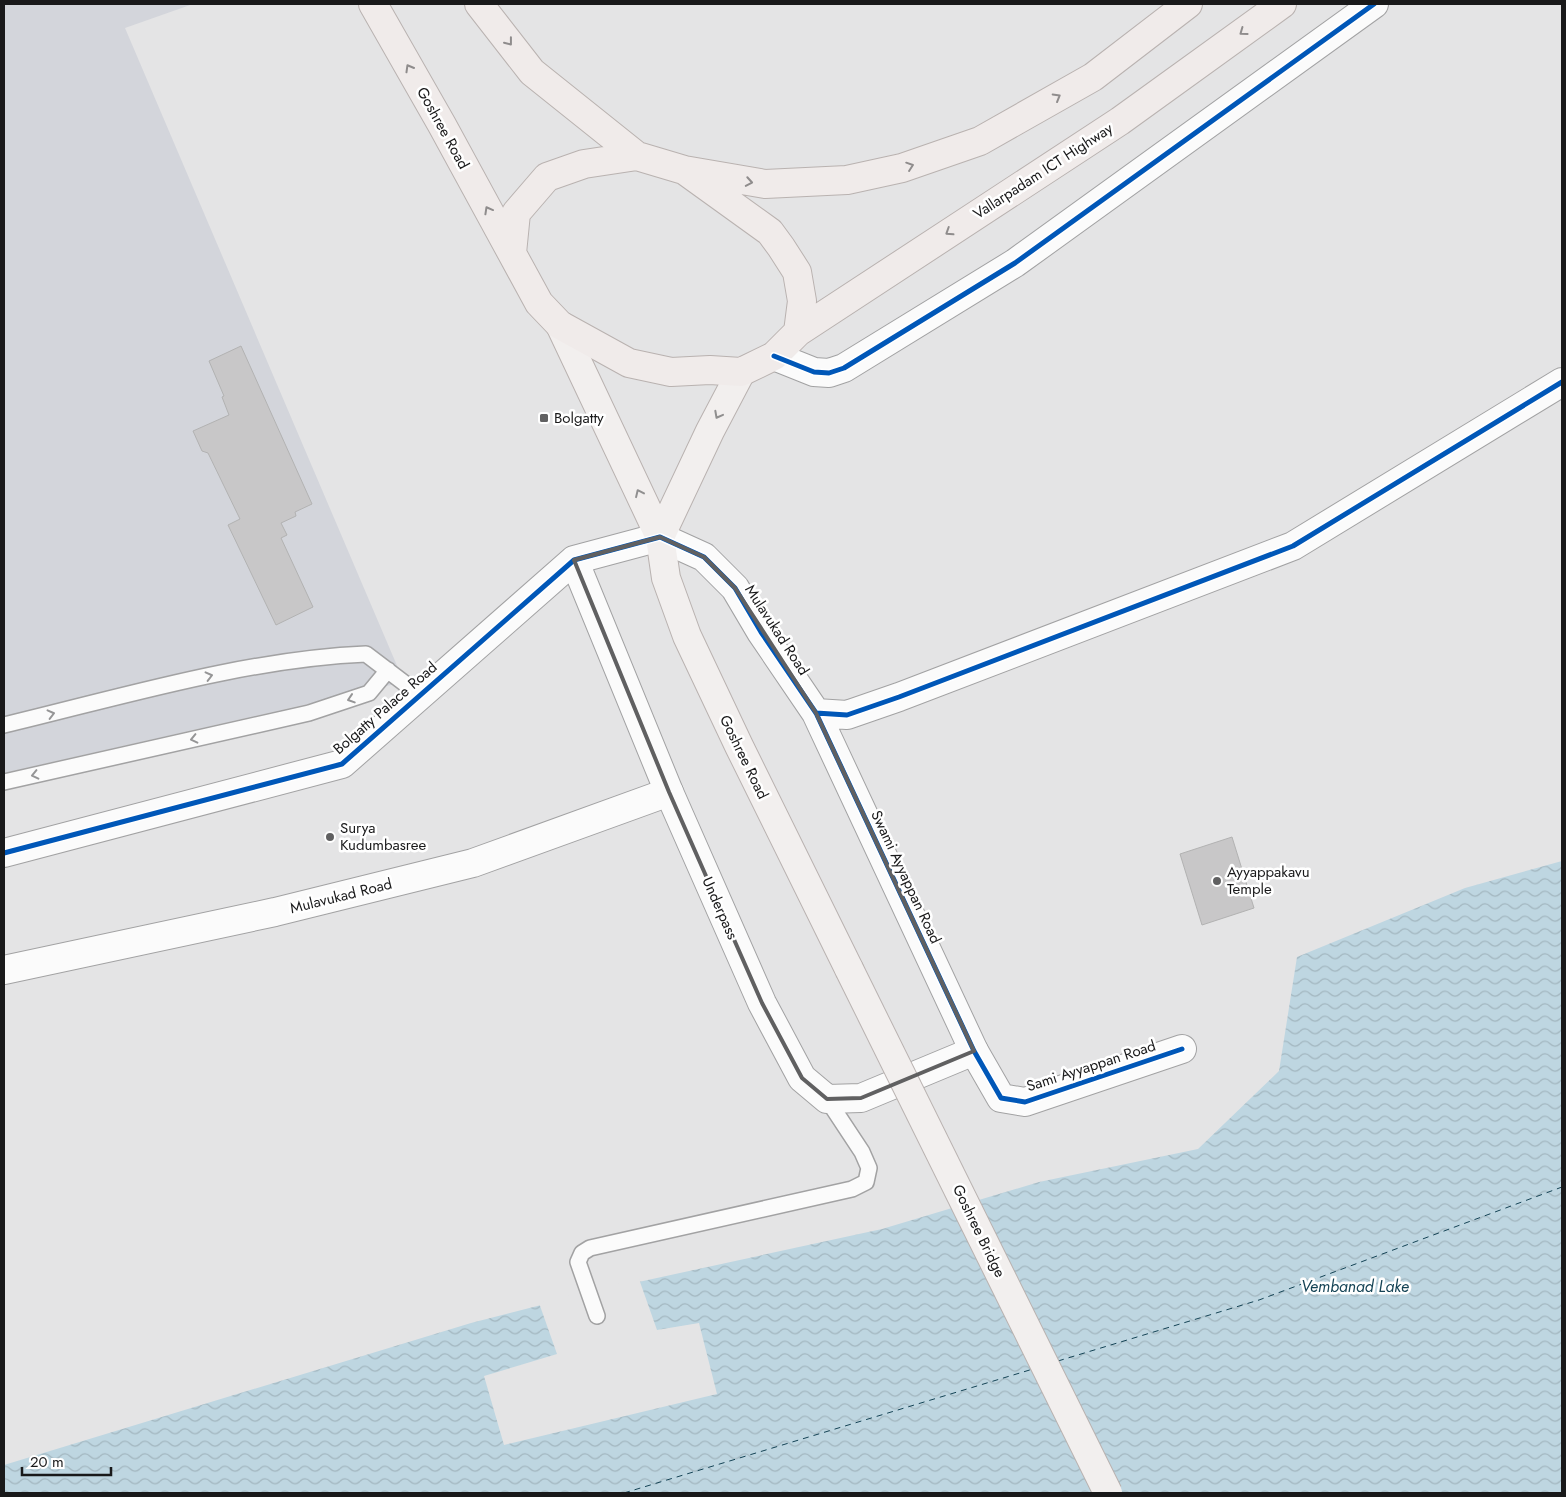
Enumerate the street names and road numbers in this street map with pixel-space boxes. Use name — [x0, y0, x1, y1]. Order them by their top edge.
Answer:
street label: Goshree Road — [411, 83, 475, 173]
street label: Vallarpadam ICT Highway — [969, 117, 1117, 224]
street label: Mulavukad Road — [739, 580, 815, 680]
street label: Bolgatty Palace Road — [328, 657, 442, 759]
street label: Goshree Road — [714, 711, 774, 803]
street label: Swami Ayyappan Road — [865, 807, 947, 947]
street label: Mulavukad Road — [288, 873, 394, 919]
street label: Underpass — [696, 873, 744, 943]
street label: Sami Ayyappan Road — [1024, 1035, 1158, 1097]
street label: Goshree Bridge — [947, 1181, 1011, 1281]

